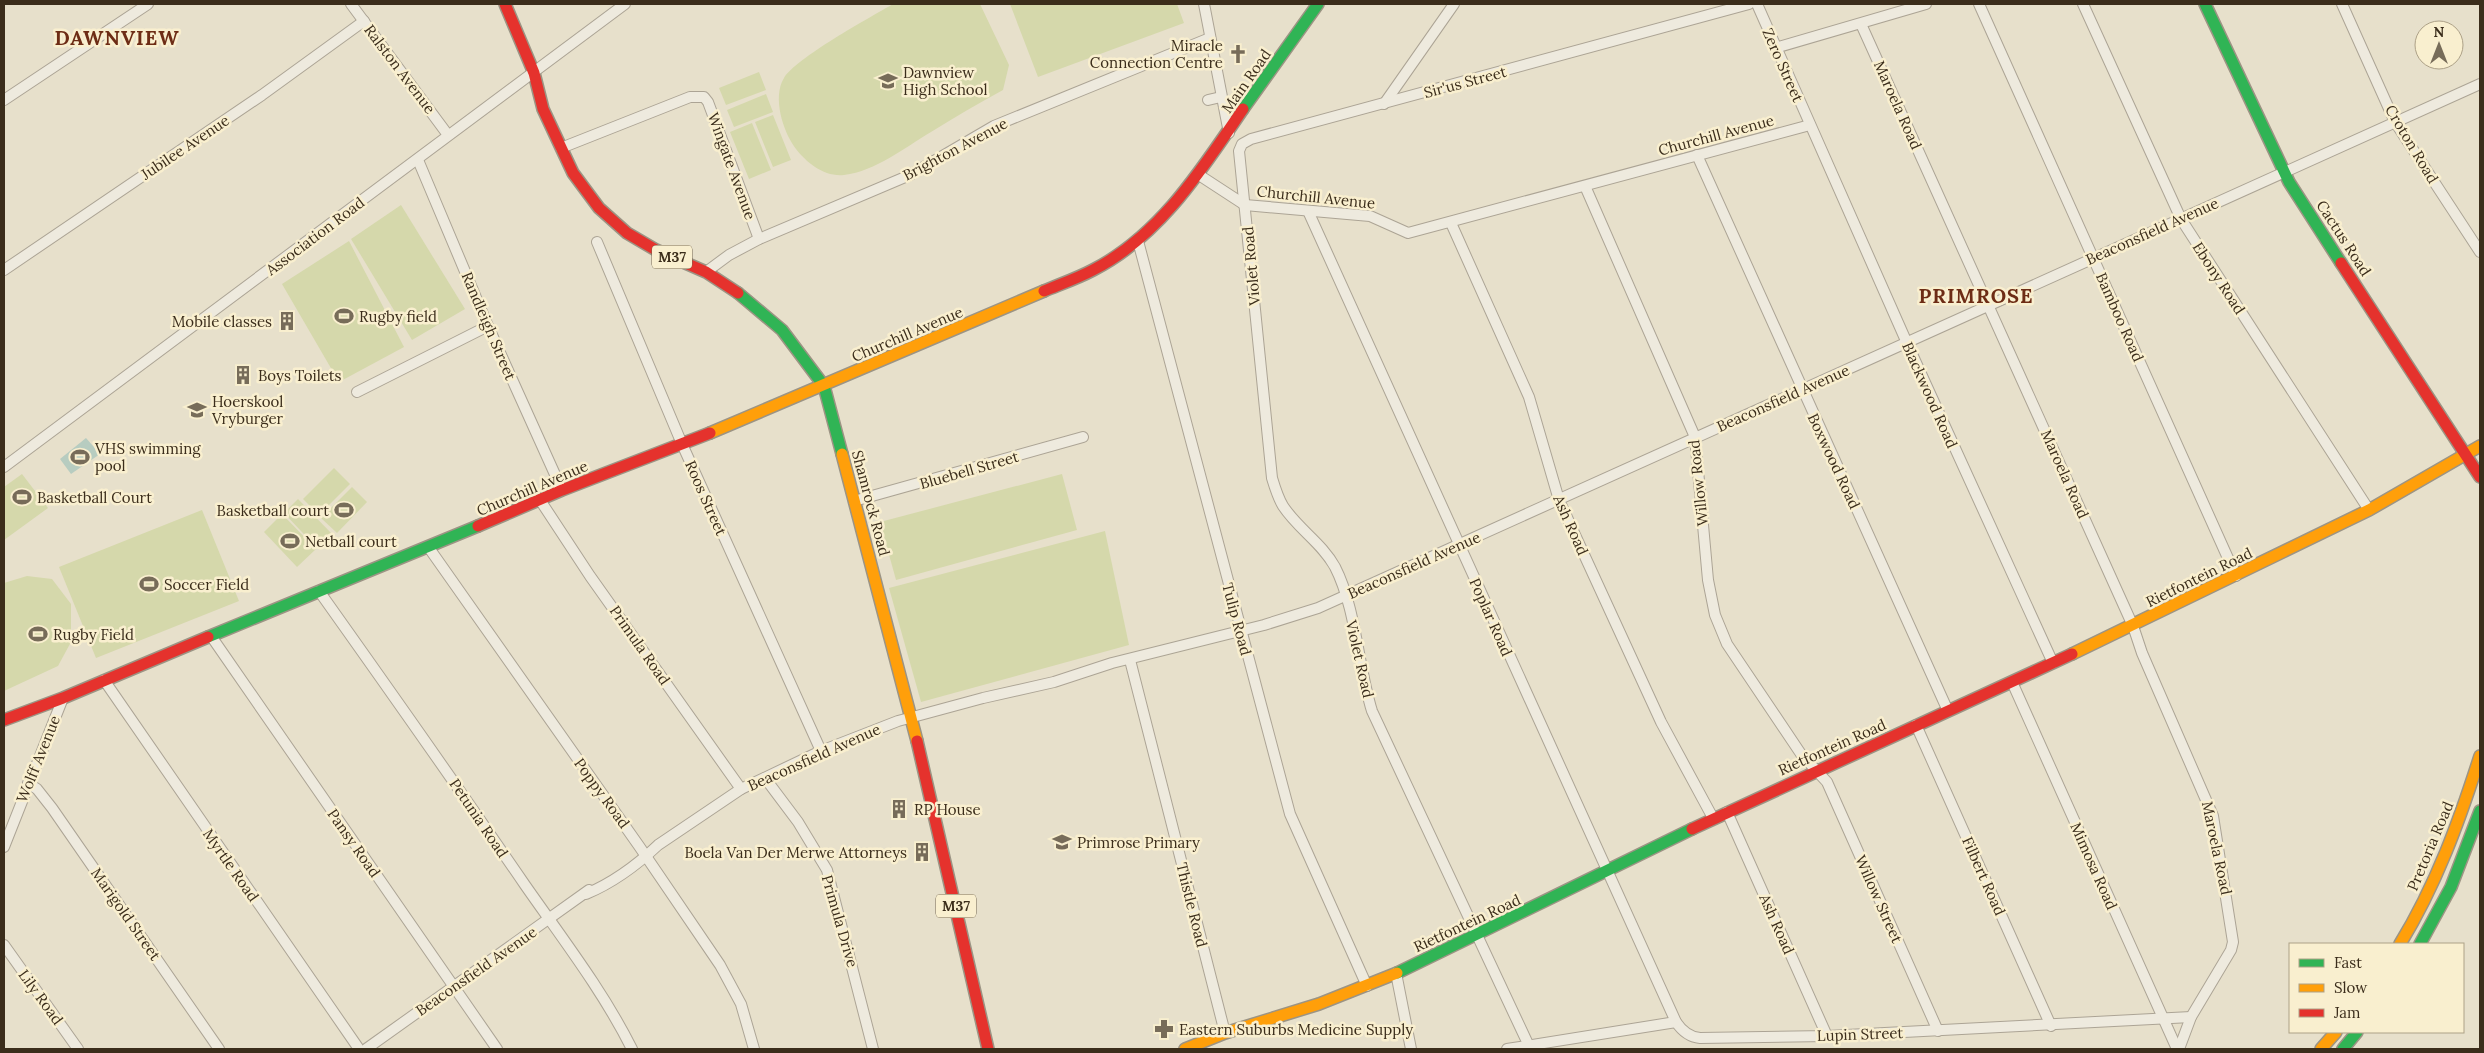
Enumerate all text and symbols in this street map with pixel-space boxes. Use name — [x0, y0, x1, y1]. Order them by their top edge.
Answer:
north arrow — [2414, 20, 2464, 70]
street label: Ralston Avenue — [360, 21, 440, 117]
text: N — [2434, 23, 2445, 41]
district label: DAWNVIEW — [55, 25, 179, 50]
street label: Zero Street — [1758, 25, 1808, 105]
place label: Miracle Connection Centre — [1090, 36, 1223, 72]
church icon: Miracle Connection Centre — [1227, 43, 1249, 65]
street label: Main Road — [1217, 45, 1275, 117]
street label: Maroela Road — [1870, 58, 1926, 152]
street label: Sir'us Street — [1422, 62, 1509, 102]
place label: Dawnview High School — [903, 63, 988, 99]
school or university icon: Dawnview High School — [877, 70, 899, 92]
street label: Croton Road — [2381, 101, 2443, 187]
street label: Jubilee Avenue — [136, 110, 233, 184]
street label: Wingate Avenue — [704, 110, 760, 222]
street label: Churchill Avenue — [1656, 110, 1776, 160]
street label: Brighton Avenue — [899, 113, 1011, 185]
street label: Churchill Avenue — [1256, 181, 1376, 213]
street label: Association Road — [261, 193, 368, 280]
street label: Beaconsfield Avenue — [2083, 193, 2221, 269]
street label: Cactus Road — [2312, 197, 2376, 279]
street label: Violet Road — [1238, 226, 1264, 307]
street label: Ebony Road — [2189, 238, 2249, 318]
road number: M37 — [652, 246, 692, 268]
street label: Randleigh Street — [458, 269, 520, 383]
street label: Bamboo Road — [2092, 270, 2148, 365]
district label: PRIMROSE — [1919, 283, 2034, 308]
street label: Churchill Avenue — [849, 302, 965, 366]
sports icon: Rugby field — [333, 305, 355, 327]
place label: Rugby field — [359, 307, 437, 326]
building icon: Mobile classes — [276, 310, 298, 332]
place label: Mobile classes — [172, 312, 272, 331]
street label: Blackwood Road — [1898, 339, 1962, 451]
street label: Beaconsfield Avenue — [1714, 360, 1852, 436]
building icon: Boys Toilets — [232, 364, 254, 386]
place label: Boys Toilets — [258, 366, 342, 385]
place label: Hoerskool Vryburger — [211, 392, 284, 428]
school or university icon: Hoerskool Vryburger — [186, 399, 208, 421]
street label: Boxwood Road — [1804, 410, 1864, 512]
street label: Maroela Road — [2037, 427, 2093, 521]
place label: VHS swimming pool — [94, 439, 201, 475]
street label: Willow Road — [1684, 439, 1712, 527]
sports icon: VHS swimming pool — [69, 446, 91, 468]
street label: Bluebell Street — [917, 447, 1021, 493]
street label: Shamrock Road — [848, 448, 894, 558]
street label: Churchill Avenue — [474, 456, 590, 520]
street label: Roos Street — [681, 457, 731, 539]
sports icon: Basketball Court — [11, 486, 33, 508]
place label: Basketball Court — [37, 488, 152, 507]
street label: Ash Road — [1549, 491, 1593, 558]
sports icon: Basketball court — [333, 499, 355, 521]
place label: Basketball court — [217, 501, 329, 520]
street label: Beaconsfield Avenue — [1345, 527, 1483, 603]
sports icon: Netball court — [279, 530, 301, 552]
place label: Netball court — [305, 532, 397, 551]
street label: Rietfontein Road — [2143, 543, 2255, 611]
sports icon: Soccer Field — [138, 573, 160, 595]
place label: Soccer Field — [164, 575, 249, 594]
street label: Poplar Road — [1465, 575, 1517, 659]
street label: Tulip Road — [1218, 581, 1256, 657]
street label: Primula Road — [606, 602, 674, 688]
street label: Violet Road — [1342, 617, 1378, 700]
sports icon: Rugby Field — [27, 623, 49, 645]
place label: Rugby Field — [53, 625, 134, 644]
street label: Wolff Avenue — [12, 713, 64, 805]
street label: Rietfontein Road — [1775, 715, 1889, 779]
street label: Beaconsfield Avenue — [745, 719, 883, 795]
street label: Poppy Road — [570, 754, 634, 832]
street label: Petunia Road — [446, 775, 512, 861]
building icon: RP House — [888, 798, 910, 820]
street label: Pretoria Road — [2403, 798, 2457, 894]
street label: Maroela Road — [2198, 799, 2236, 897]
place label: RP House — [914, 800, 981, 819]
street label: Pansy Road — [323, 805, 385, 881]
street label: Mimosa Road — [2066, 819, 2122, 913]
street label: Myrtle Road — [199, 825, 263, 905]
school or university icon: Primrose Primary — [1051, 831, 1073, 853]
place label: Primrose Primary — [1077, 833, 1200, 852]
street label: Filbert Road — [1958, 834, 2010, 918]
building icon: Boela Van Der Merwe Attorneys — [911, 841, 933, 863]
place label: Boela Van Der Merwe Attorneys — [684, 843, 907, 862]
street label: Willow Street — [1851, 852, 1907, 946]
street label: Thistle Road — [1172, 861, 1212, 949]
street label: Marigold Street — [87, 864, 165, 964]
street label: Primula Drive — [818, 873, 862, 969]
street label: Rietfontein Road — [1410, 890, 1524, 956]
street label: Ash Road — [1755, 890, 1799, 957]
road number: M37 — [936, 894, 976, 918]
street label: Beaconsfield Avenue — [412, 922, 540, 1020]
legend — [2289, 943, 2464, 1033]
text: Fast — [2334, 953, 2362, 972]
street label: Lily Road — [15, 966, 67, 1028]
text: Slow — [2334, 978, 2367, 997]
text: Jam — [2333, 1003, 2361, 1022]
pharmacy icon: Eastern Suburbs Medicine Supply — [1153, 1018, 1175, 1040]
place label: Eastern Suburbs Medicine Supply — [1179, 1020, 1413, 1039]
street label: Lupin Street — [1817, 1023, 1904, 1045]

